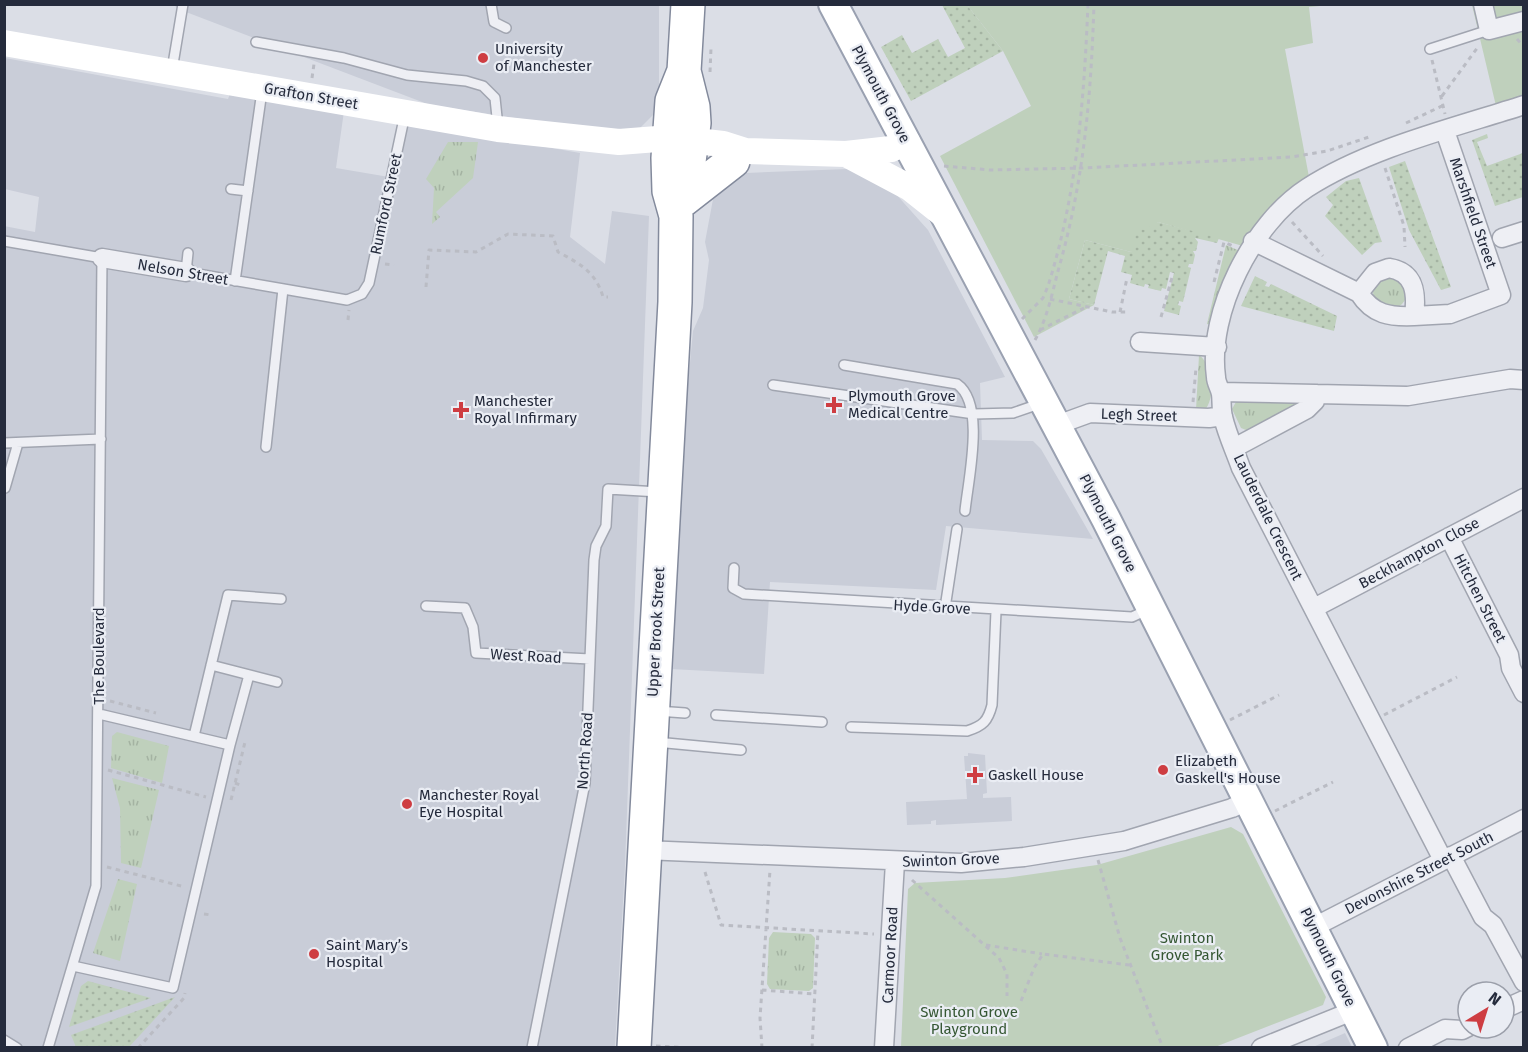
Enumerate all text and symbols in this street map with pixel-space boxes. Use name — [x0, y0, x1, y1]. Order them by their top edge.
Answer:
place label: University of Manchester — [495, 40, 592, 75]
street label: Plymouth Grove — [848, 42, 914, 146]
marker: University of Manchester — [476, 51, 490, 65]
street label: Grafton Street — [262, 79, 360, 113]
street label: Rumford Street — [366, 151, 406, 256]
street label: Marshfield Street — [1446, 155, 1501, 271]
street label: Nelson Street — [136, 255, 230, 289]
place label: Plymouth Grove Medical Centre — [848, 387, 956, 422]
place label: Manchester Royal Infirmary — [474, 392, 578, 427]
marker: Plymouth Grove Medical Centre — [825, 396, 843, 414]
marker: Manchester Royal Infirmary — [452, 401, 470, 419]
street label: Legh Street — [1100, 405, 1178, 425]
street label: Lauderdale Crescent — [1230, 451, 1307, 584]
street label: Plymouth Grove — [1076, 471, 1140, 575]
street label: Beckhampton Close — [1356, 514, 1482, 592]
street label: Hitchen Street — [1450, 551, 1510, 646]
street label: Upper Brook Street — [644, 566, 668, 697]
street label: Hyde Grove — [893, 596, 971, 618]
street label: The Boulevard — [90, 607, 108, 705]
street label: West Road — [490, 645, 562, 667]
street label: North Road — [573, 712, 597, 790]
place label: Elizabeth Gaskell's House — [1175, 752, 1281, 787]
marker: Elizabeth Gaskell's House — [1156, 763, 1170, 777]
marker: Gaskell House — [966, 766, 984, 784]
place label: Gaskell House — [988, 766, 1084, 784]
place label: Manchester Royal Eye Hospital — [419, 786, 540, 821]
marker: Manchester Royal Eye Hospital — [400, 797, 414, 811]
street label: Devonshire Street South — [1342, 828, 1496, 918]
street label: Swinton Grove — [902, 849, 1000, 871]
street label: Plymouth Grove — [1296, 905, 1360, 1009]
street label: Carmoor Road — [878, 906, 902, 1004]
park label: Swinton Grove Park — [1151, 929, 1224, 964]
place label: Saint Mary’s Hospital — [326, 936, 408, 971]
marker: Saint Mary’s Hospital — [307, 947, 321, 961]
north arrow — [1456, 980, 1516, 1040]
text: N — [1485, 988, 1505, 1009]
park label: Swinton Grove Playground — [920, 1003, 1018, 1038]

